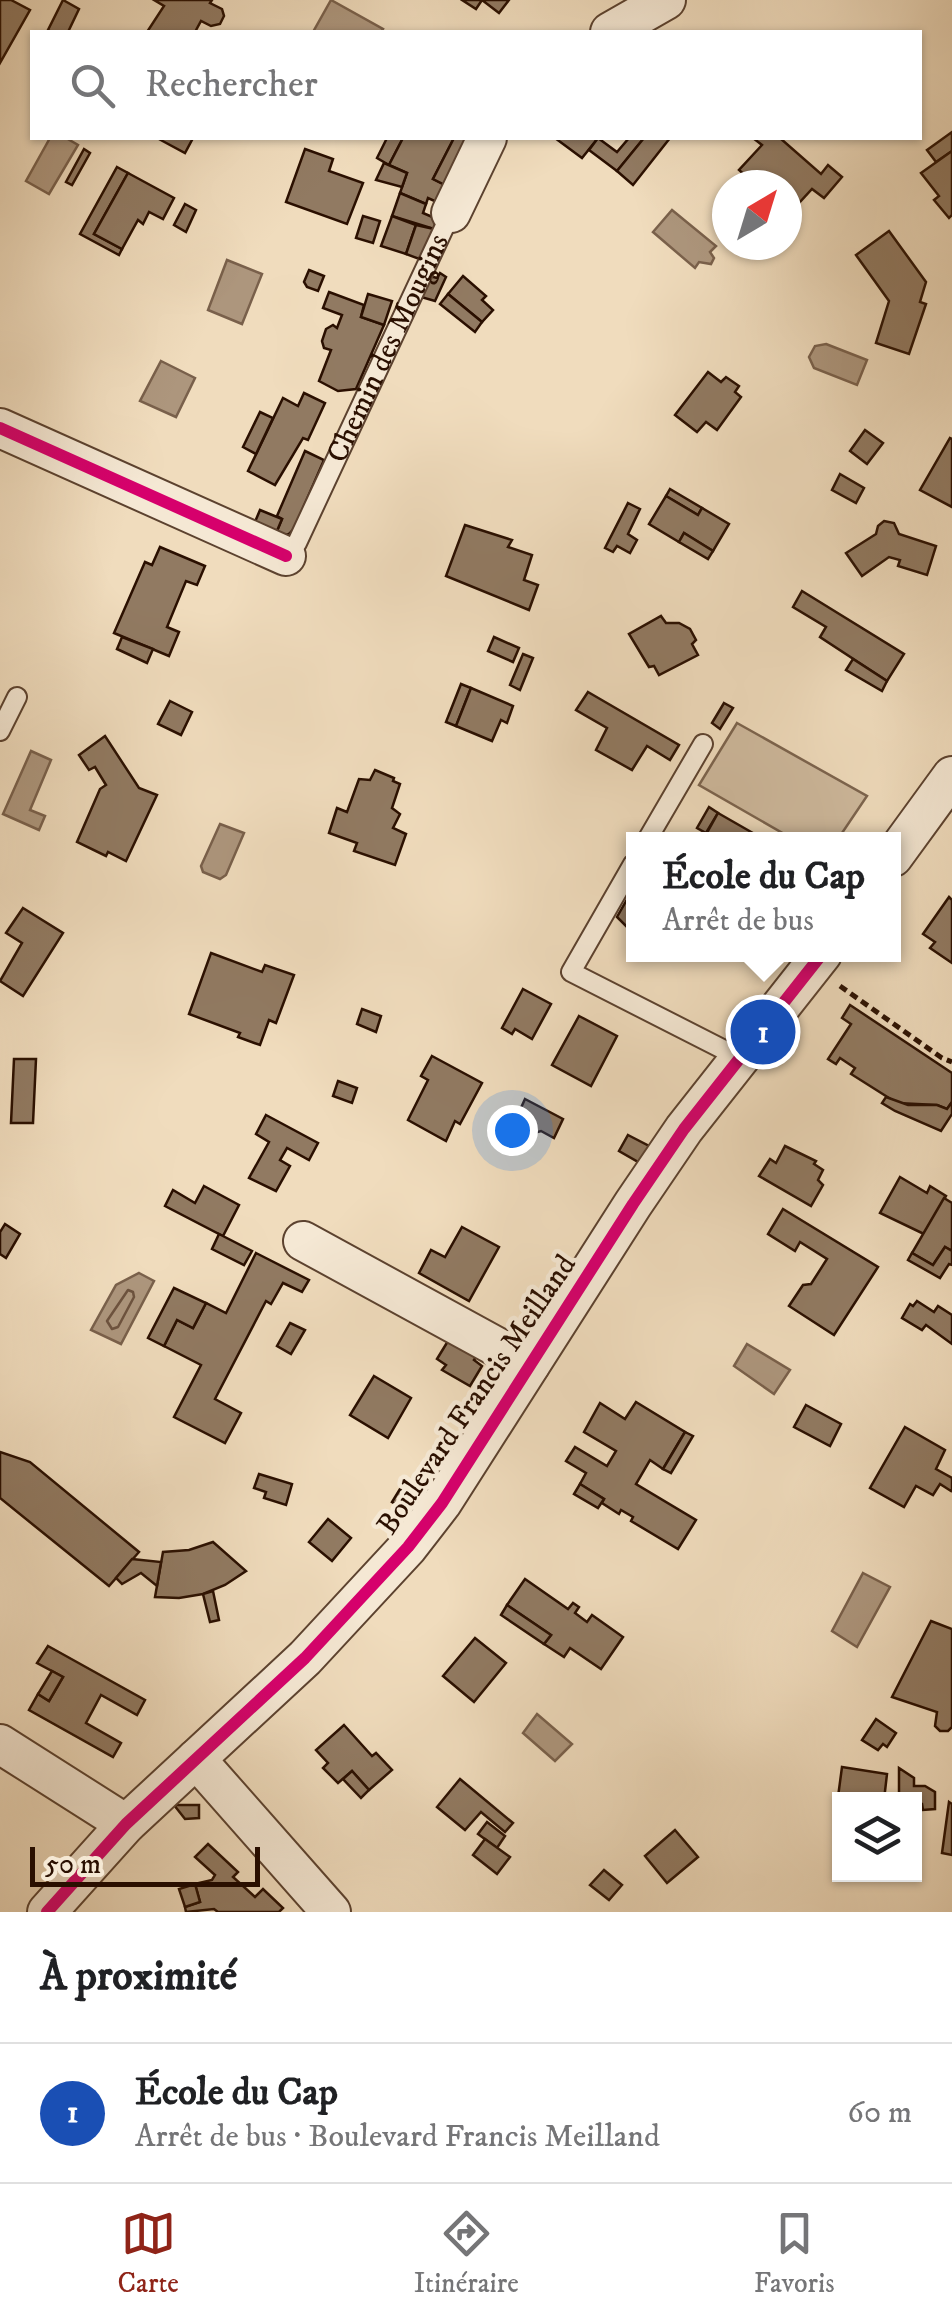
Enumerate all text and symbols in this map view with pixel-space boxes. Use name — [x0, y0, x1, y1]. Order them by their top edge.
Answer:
search box — [30, 30, 922, 140]
icon: search — [65, 58, 120, 113]
text: Rechercher — [145, 61, 318, 109]
north arrow — [712, 170, 802, 260]
street label: Chemin des Mougins — [319, 228, 457, 469]
popup — [626, 832, 901, 962]
text: École du Cap — [662, 853, 865, 901]
text: Arrêt de bus — [662, 901, 814, 941]
pin: 1 — [730, 994, 796, 1070]
your location — [487, 1105, 538, 1156]
street label: Boulevard Francis Meilland — [369, 1248, 585, 1542]
map controls — [832, 1792, 922, 1882]
button: layers — [832, 1792, 922, 1882]
scale bar — [30, 1842, 260, 1886]
text: 50 m — [45, 1847, 101, 1882]
text: À proximité — [40, 1951, 237, 2003]
text: École du Cap — [135, 2069, 338, 2117]
text: 1 — [67, 2093, 78, 2133]
text: 60 m — [847, 2093, 912, 2133]
text: Arrêt de bus · Boulevard Francis Meilland — [135, 2117, 660, 2157]
tab: Carte — [117, 2206, 179, 2301]
tab: Itinéraire — [414, 2206, 519, 2301]
tab: Favoris — [754, 2206, 835, 2301]

